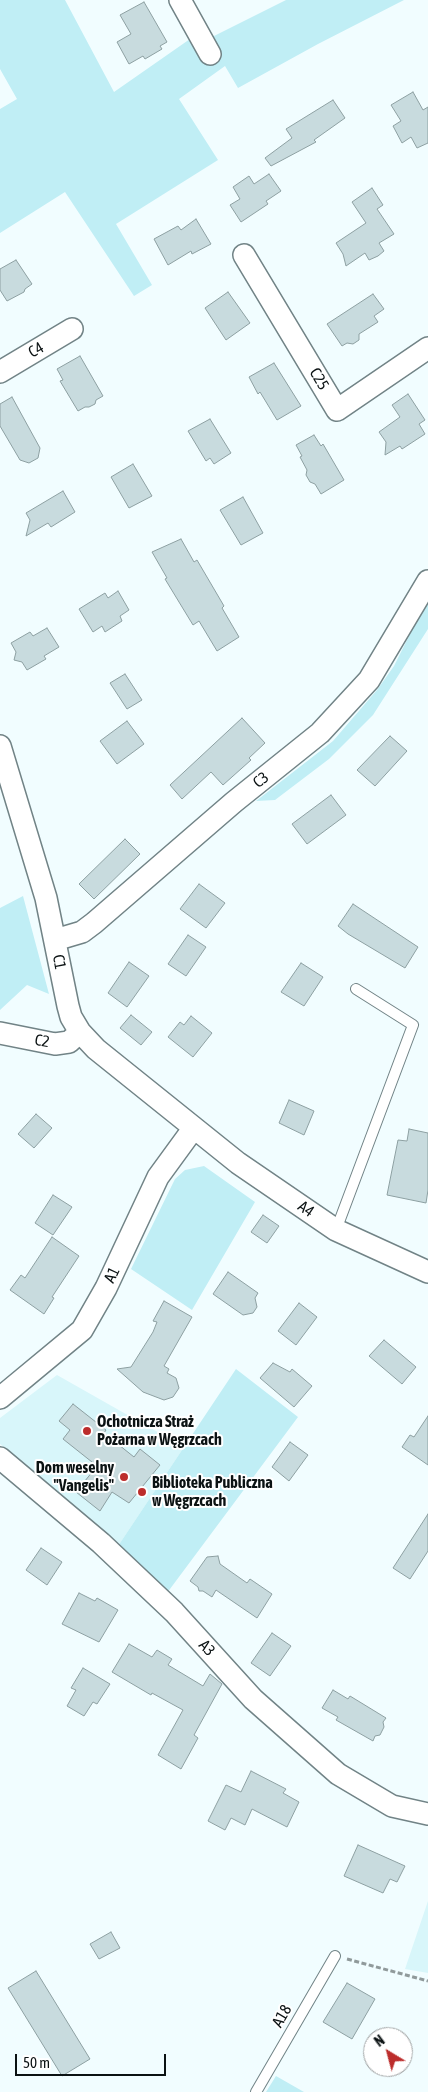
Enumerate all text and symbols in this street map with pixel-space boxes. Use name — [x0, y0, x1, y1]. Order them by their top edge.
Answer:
street label: C4 — [25, 338, 47, 362]
street label: C25 — [305, 365, 333, 393]
street label: C3 — [249, 768, 273, 792]
street label: C1 — [48, 953, 70, 971]
street label: C2 — [33, 1030, 51, 1052]
street label: A4 — [294, 1197, 318, 1221]
street label: A1 — [100, 1264, 124, 1286]
place label: Ochotnicza Straż Pożarna w Węgrzcach — [97, 1412, 222, 1450]
marker: Ochotnicza Straż Pożarna w Węgrzcach — [81, 1425, 93, 1437]
place label: Dom weselny "Vangelis" — [36, 1458, 114, 1496]
marker: Dom weselny "Vangelis" — [118, 1471, 130, 1483]
place label: Biblioteka Publiczna w Węgrzcach — [152, 1473, 273, 1511]
marker: Biblioteka Publiczna w Węgrzcach — [136, 1486, 148, 1498]
street label: A3 — [195, 1636, 219, 1660]
street label: A18 — [268, 2001, 296, 2031]
north arrow — [363, 2027, 413, 2077]
text: N — [371, 2032, 388, 2050]
scale bar — [18, 2044, 169, 2076]
text: 50 m — [23, 2054, 50, 2071]

